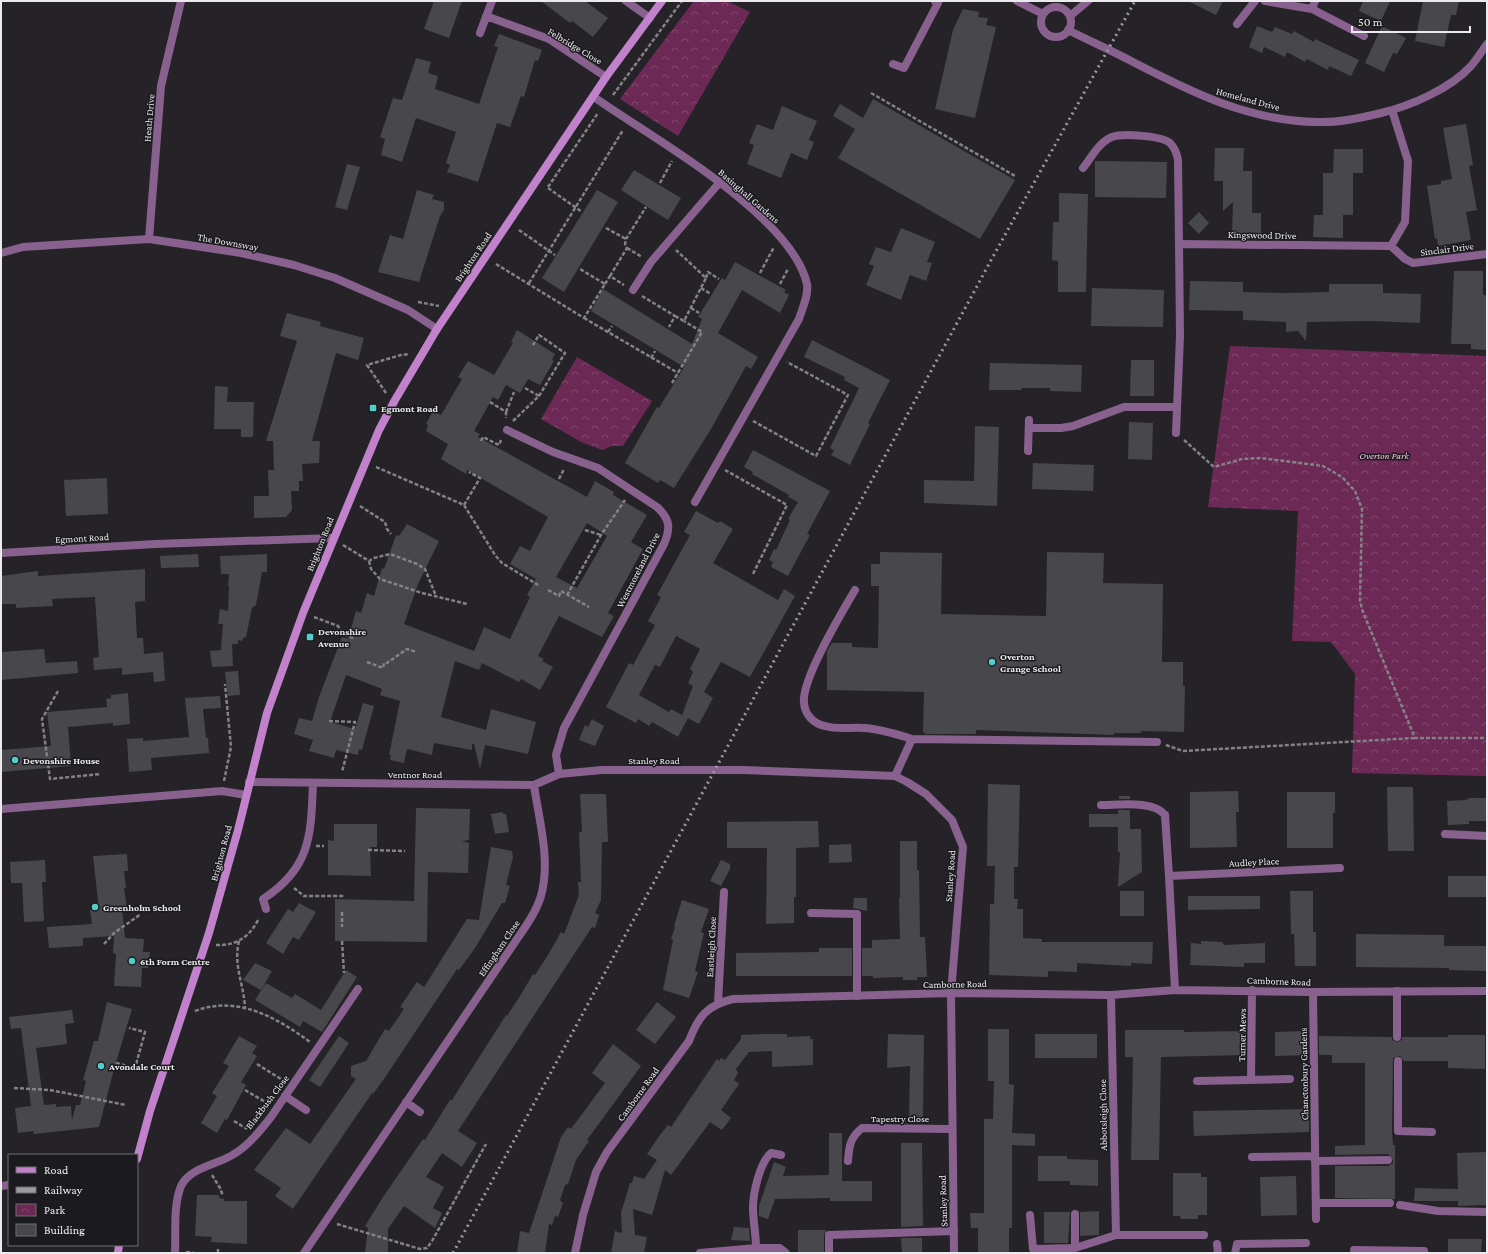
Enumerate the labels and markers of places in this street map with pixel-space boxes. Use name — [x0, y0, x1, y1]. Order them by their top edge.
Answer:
marker: Egmont Road — [368, 403, 378, 413]
place label: Egmont Road — [381, 403, 439, 414]
place label: Devonshire Avenue — [317, 626, 367, 649]
marker: Devonshire Avenue — [305, 632, 315, 642]
place label: Overton Grange School — [1000, 651, 1061, 674]
marker: Overton Grange School — [987, 657, 997, 667]
marker: Devonshire House — [10, 755, 20, 765]
place label: Devonshire House — [23, 755, 100, 766]
marker: Greenholm School — [90, 902, 100, 912]
place label: Greenholm School — [103, 902, 181, 913]
marker: 6th Form Centre — [127, 956, 137, 966]
place label: 6th Form Centre — [140, 956, 210, 967]
marker: Avondale Court — [96, 1061, 106, 1071]
place label: Avondale Court — [108, 1061, 175, 1072]

